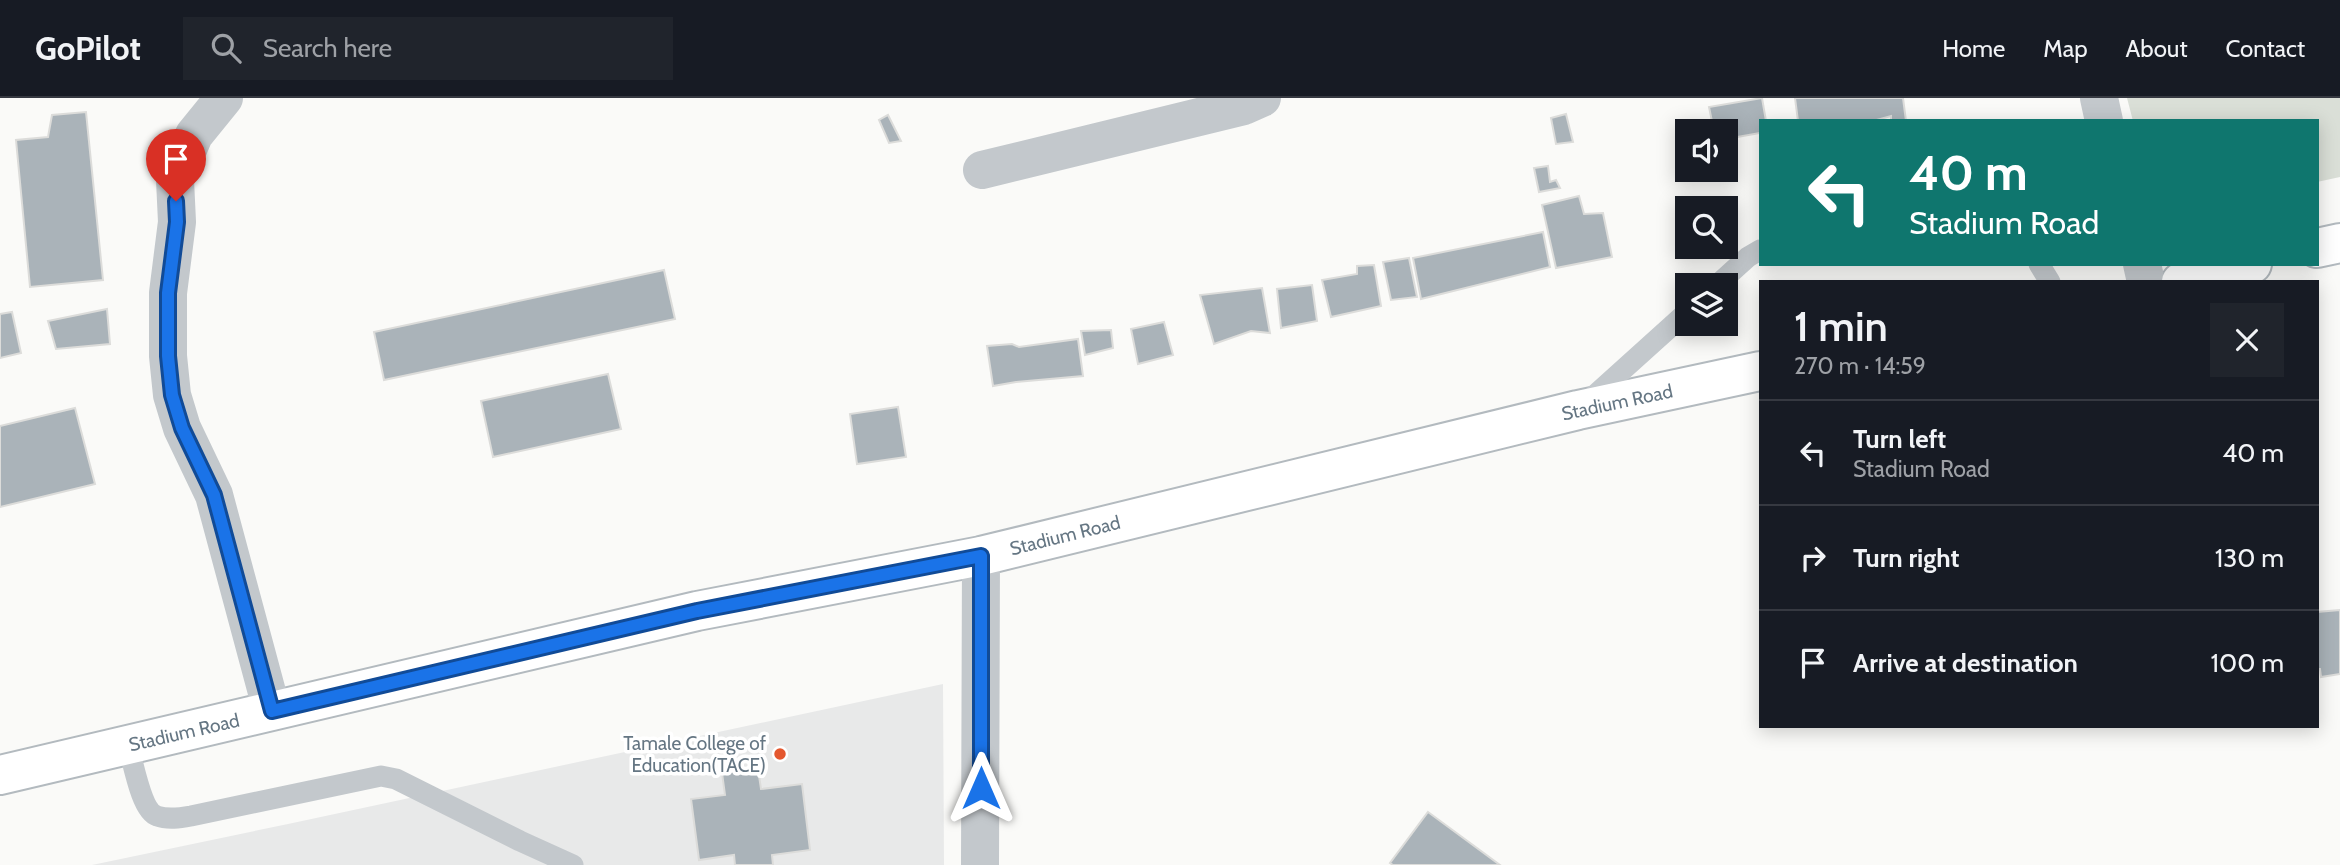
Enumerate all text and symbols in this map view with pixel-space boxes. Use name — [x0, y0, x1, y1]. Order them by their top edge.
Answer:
search box — [183, 17, 673, 80]
text: GoPilot — [35, 28, 141, 68]
icon: search — [207, 29, 245, 67]
text: Search here — [263, 32, 392, 64]
text: Home — [1942, 34, 2005, 63]
text: Map — [2043, 34, 2088, 63]
text: About — [2126, 34, 2188, 63]
text: Contact — [2226, 34, 2305, 63]
map controls — [1675, 119, 1738, 336]
button: sound — [1675, 119, 1738, 182]
pin — [146, 129, 206, 201]
icon: arrive — [157, 140, 195, 178]
text: 40 m — [1909, 143, 2028, 202]
icon: left — [1794, 147, 1885, 238]
button: search — [1675, 196, 1738, 259]
text: Stadium Road — [1909, 203, 2099, 242]
button: layers — [1675, 273, 1738, 336]
text: 1 min — [1794, 300, 1888, 352]
button: close — [2210, 303, 2284, 377]
text: 270 m · 14:59 — [1794, 352, 1926, 380]
street label: Stadium Road — [1559, 379, 1675, 425]
text: Turn left — [1853, 423, 1946, 455]
icon: left — [1794, 434, 1832, 472]
text: 40 m — [2222, 437, 2284, 469]
text: Stadium Road — [1853, 455, 1990, 483]
street label: Stadium Road — [1008, 511, 1123, 560]
icon: right — [1794, 539, 1832, 577]
text: Turn right — [1853, 542, 1959, 574]
text: 130 m — [2215, 542, 2284, 574]
icon: arrive — [1794, 644, 1832, 682]
text: Arrive at destination — [1853, 647, 2078, 679]
text: 100 m — [2211, 647, 2284, 679]
street label: Stadium Road — [126, 709, 242, 756]
place label: Tamale College of Education(TACE) — [623, 732, 767, 777]
marker: Tamale College of Education(TACE) — [772, 746, 788, 762]
position arrow — [944, 751, 1018, 825]

